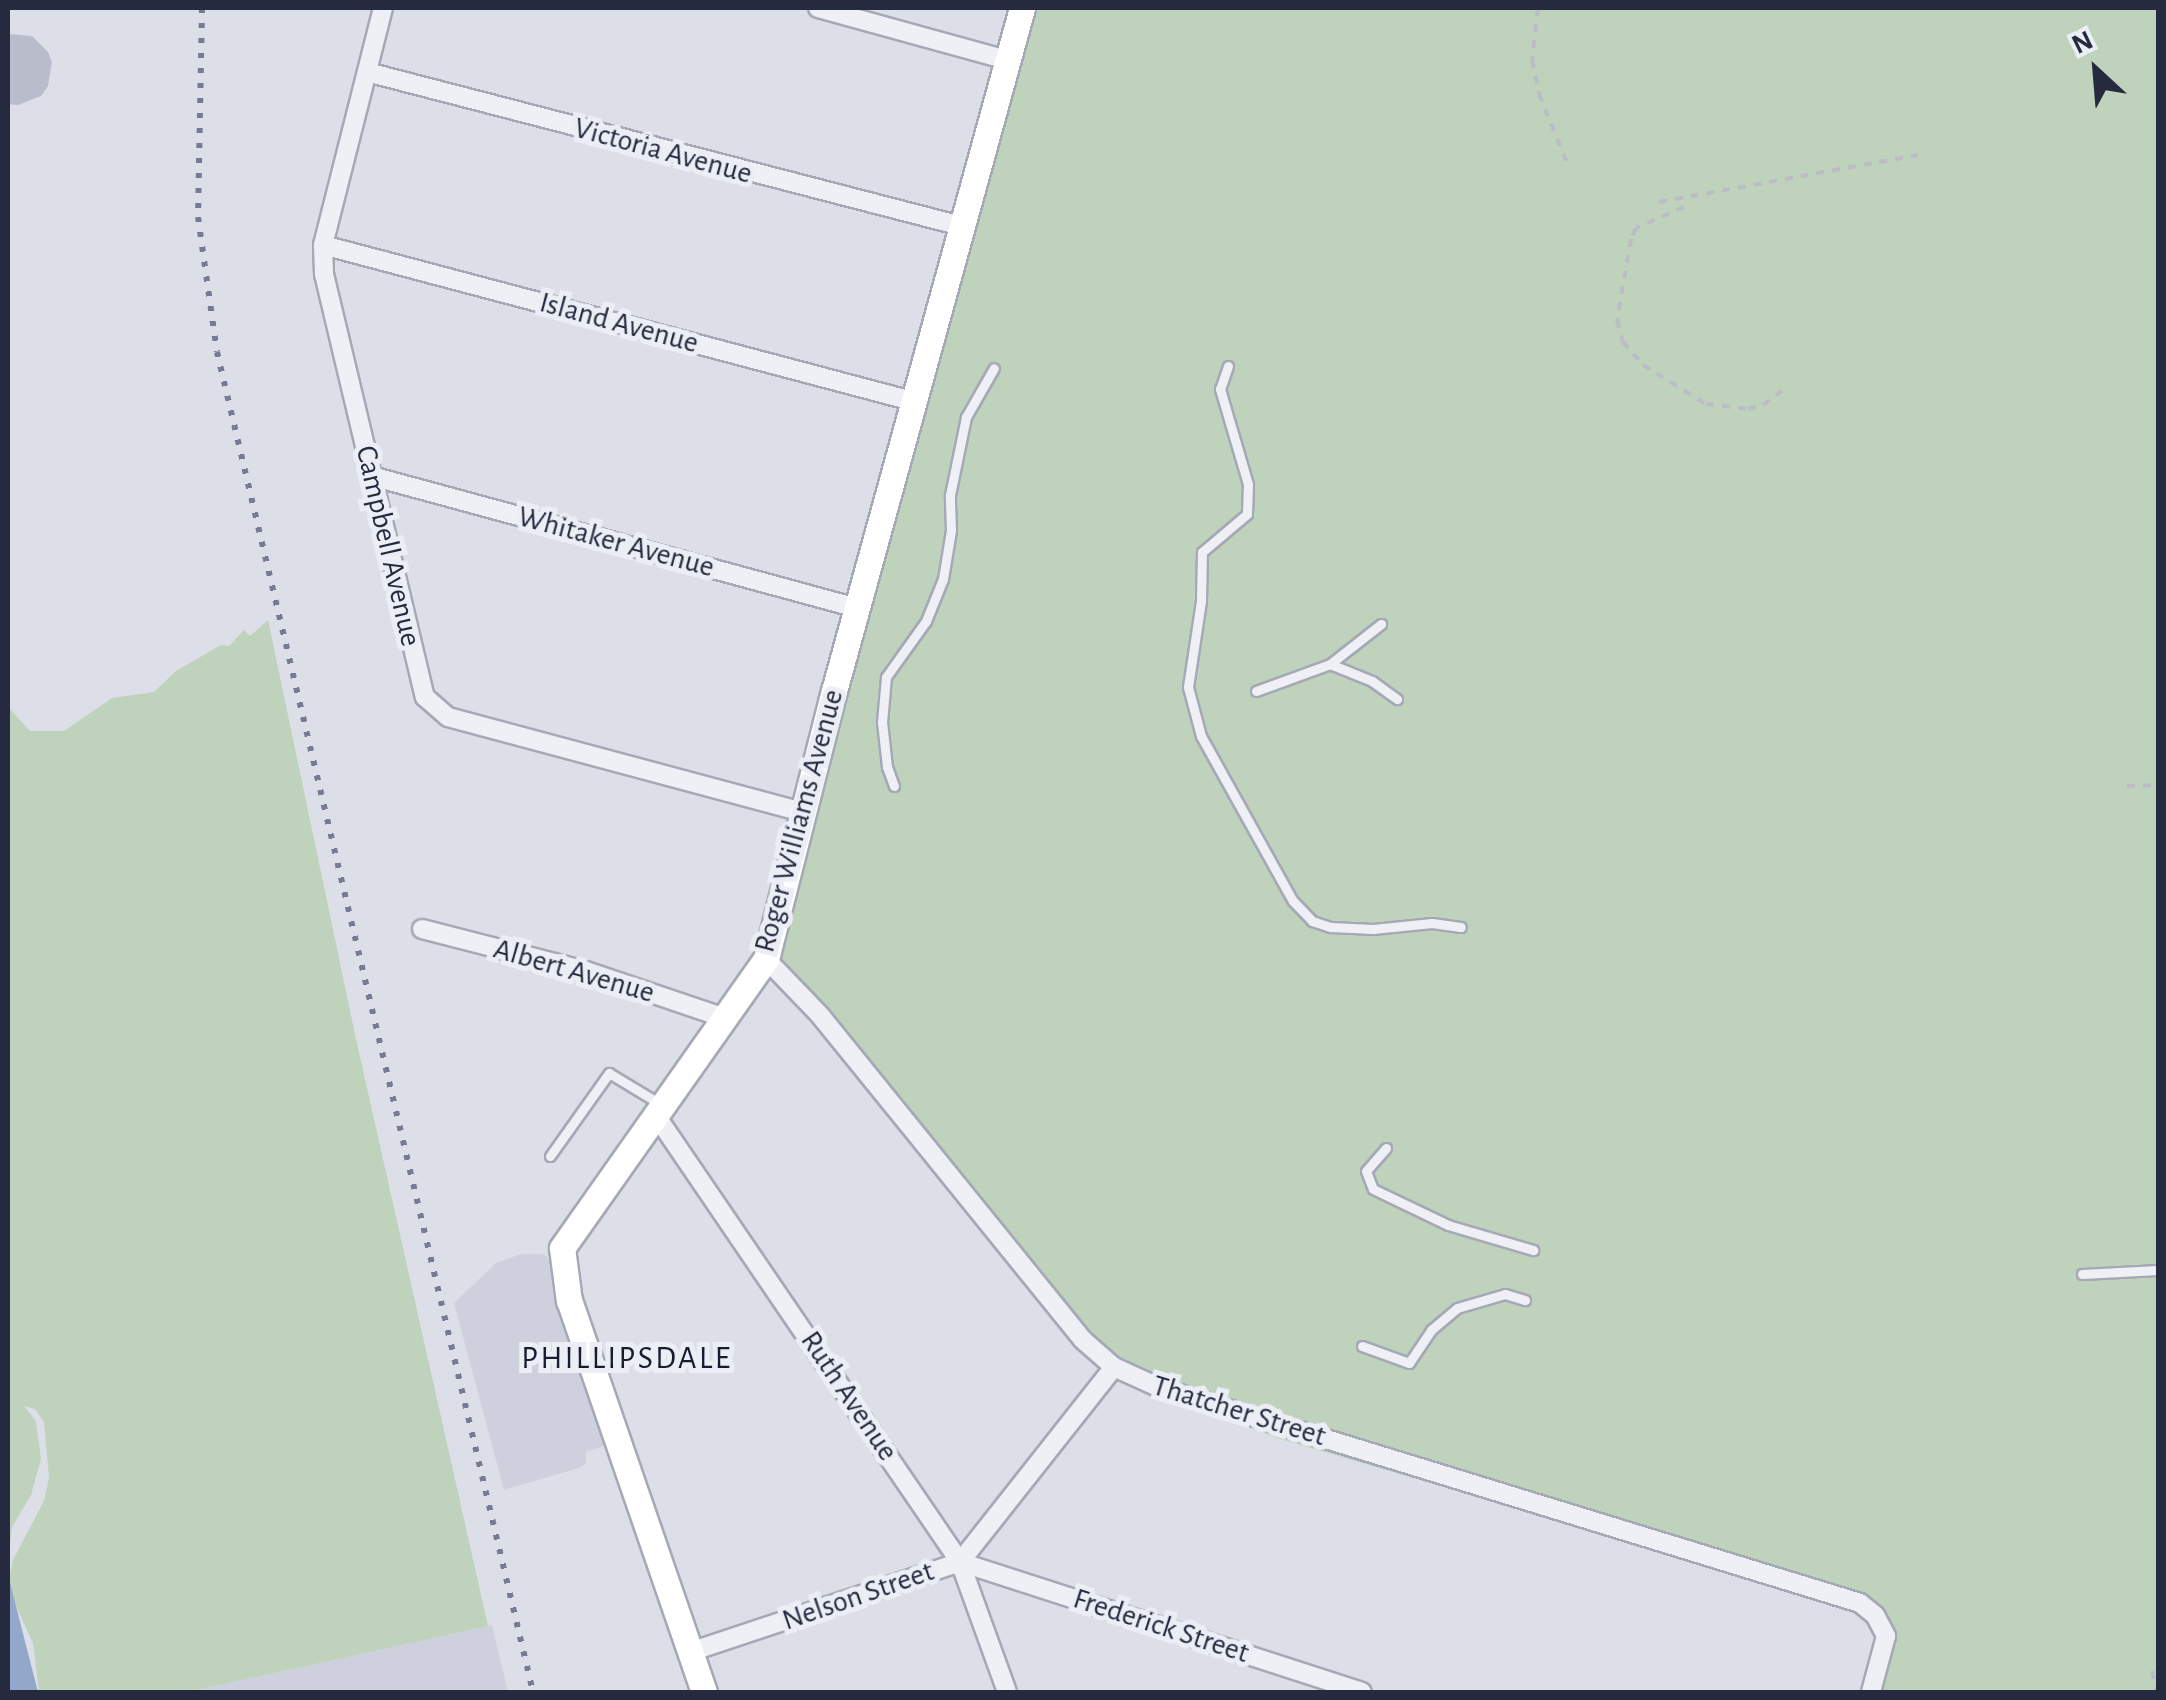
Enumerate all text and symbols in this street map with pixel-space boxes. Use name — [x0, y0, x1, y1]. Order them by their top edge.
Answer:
north arrow — [2046, 20, 2146, 120]
text: N — [2068, 26, 2098, 60]
street label: Victoria Avenue — [570, 110, 756, 192]
street label: Island Avenue — [536, 285, 702, 361]
street label: Campbell Avenue — [347, 442, 429, 650]
street label: Whitaker Avenue — [514, 498, 718, 586]
street label: Roger Williams Avenue — [747, 686, 851, 956]
street label: Albert Avenue — [489, 931, 659, 1011]
street label: Ruth Avenue — [792, 1324, 906, 1468]
district label: PHILLIPSDALE — [521, 1339, 733, 1377]
street label: Thatcher Street — [1148, 1368, 1330, 1454]
street label: Nelson Street — [778, 1553, 938, 1639]
street label: Frederick Street — [1069, 1581, 1253, 1671]

